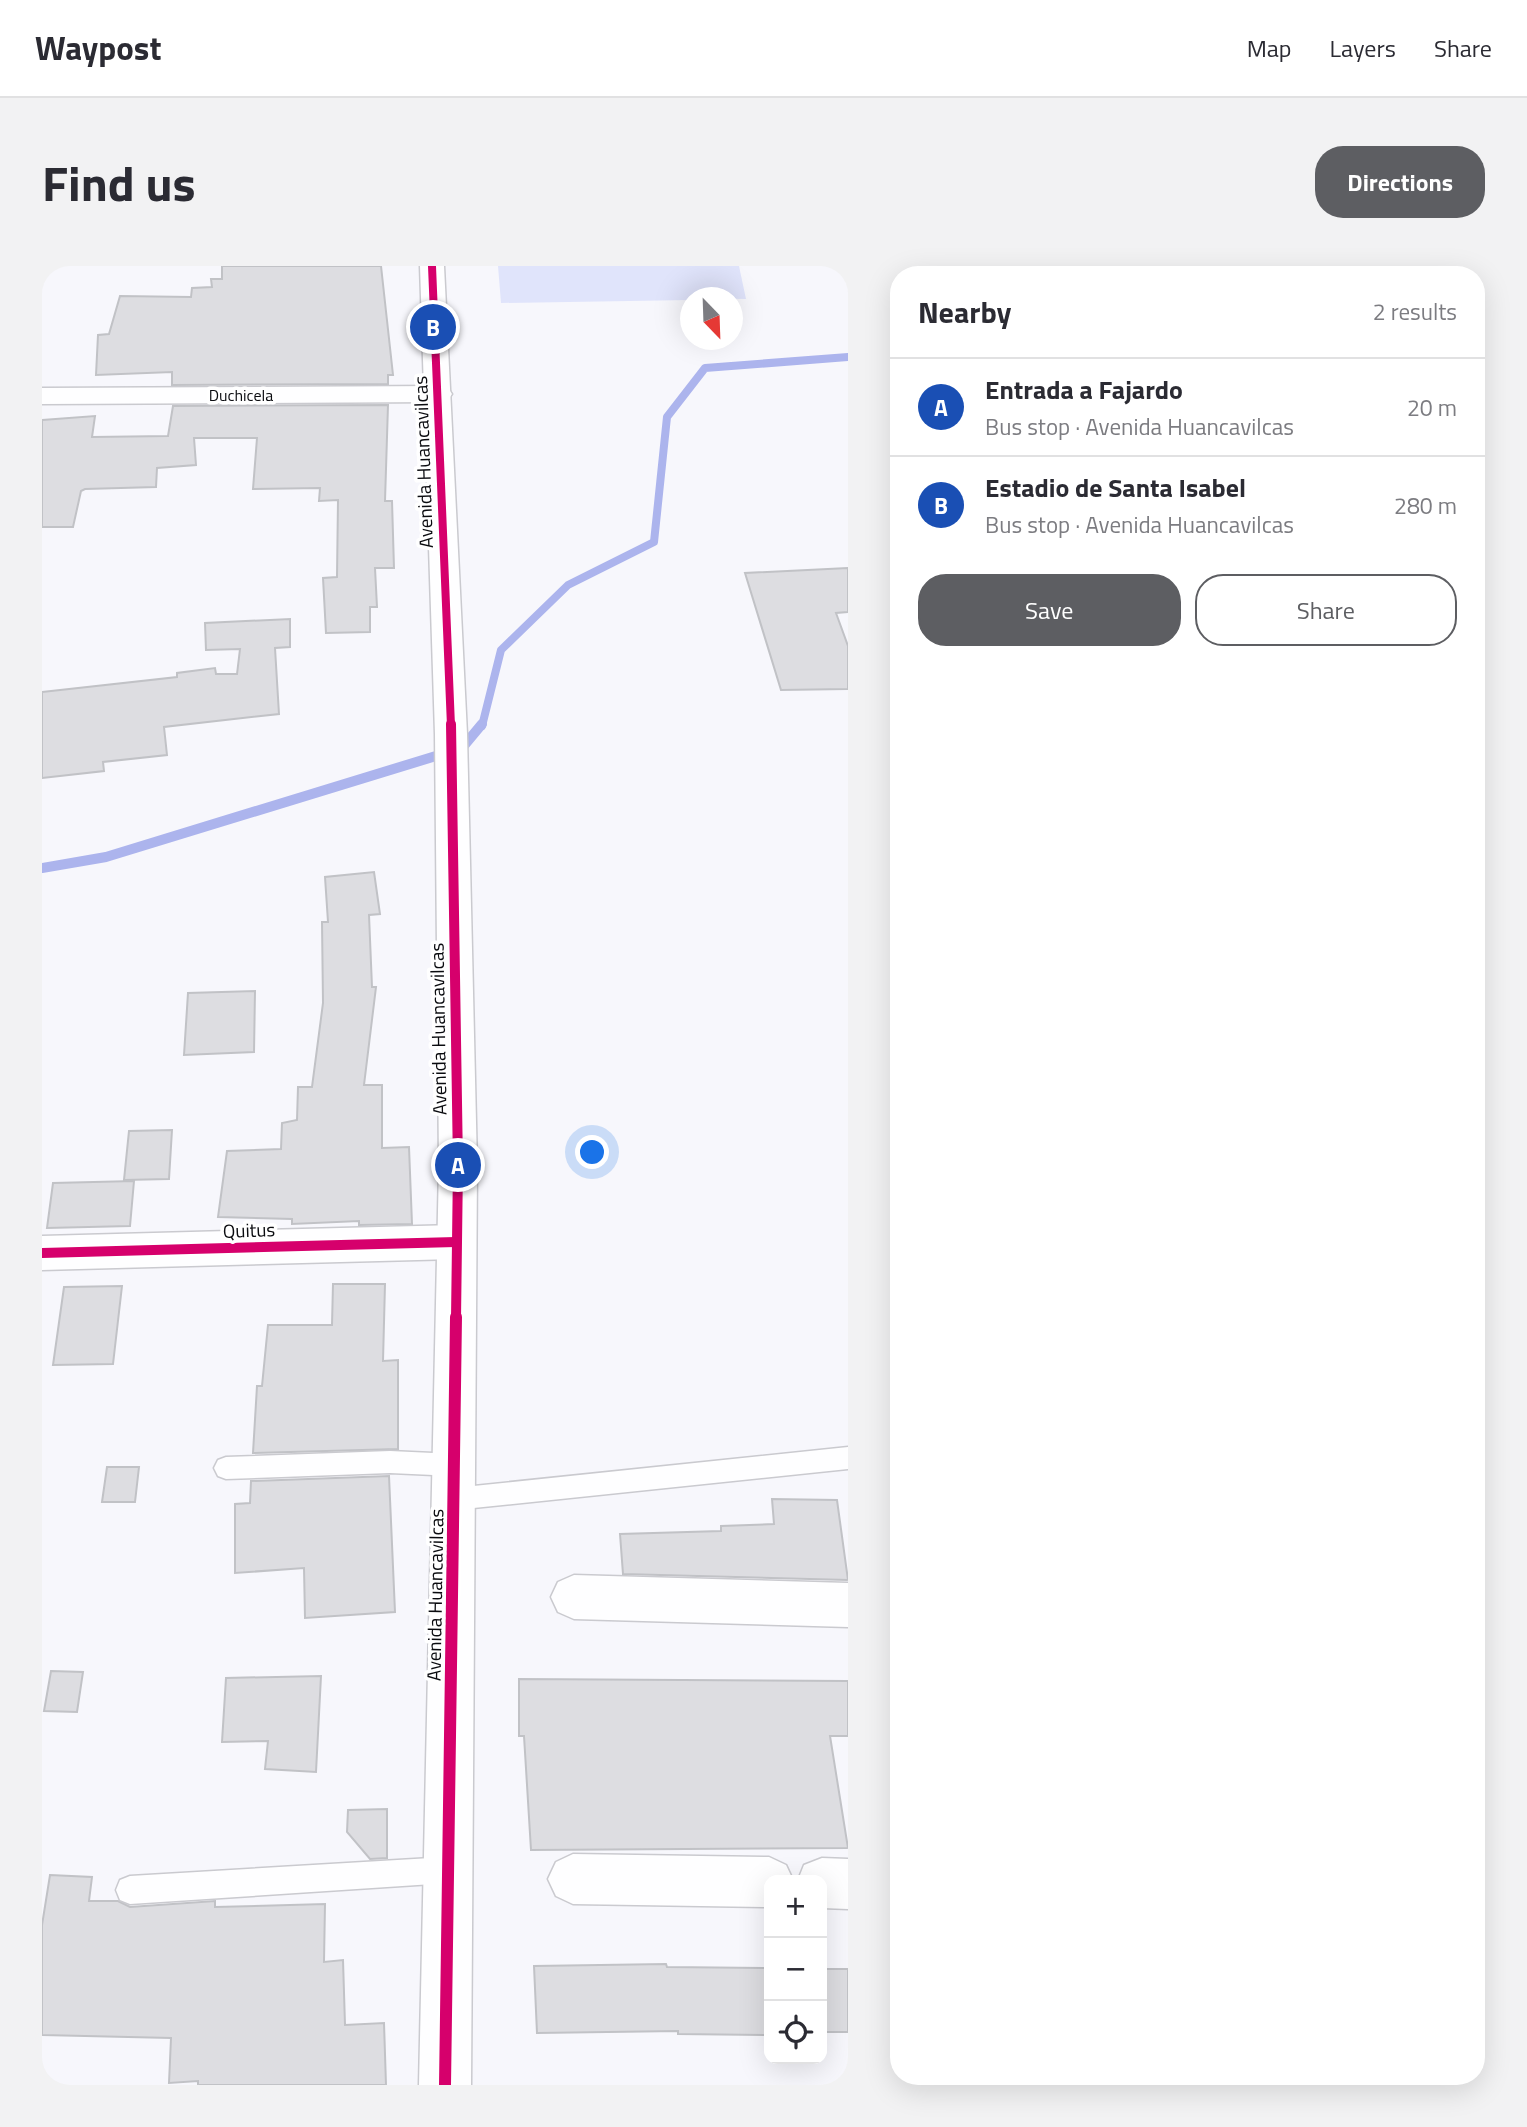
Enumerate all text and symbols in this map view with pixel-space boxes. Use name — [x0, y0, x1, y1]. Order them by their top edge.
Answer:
text: Waypost — [35, 23, 161, 73]
text: Map — [1247, 30, 1292, 66]
text: Layers — [1330, 30, 1396, 66]
text: Share — [1434, 30, 1492, 66]
text: Find us — [42, 145, 196, 220]
button: Directions — [1315, 146, 1485, 218]
north arrow — [680, 287, 743, 350]
text: Nearby — [918, 289, 1011, 335]
text: 2 results — [1373, 294, 1457, 329]
pin: B — [410, 301, 456, 353]
text: Entrada a Fajardo — [985, 370, 1183, 409]
street label: Avenida Huancavilcas — [405, 375, 440, 549]
street label: Duchicela — [209, 383, 273, 407]
text: A — [934, 390, 948, 425]
text: 20 m — [1407, 390, 1457, 425]
text: Bus stop · Avenida Huancavilcas — [985, 409, 1294, 444]
text: Estadio de Santa Isabel — [985, 468, 1246, 507]
text: B — [934, 488, 948, 523]
text: 280 m — [1394, 488, 1457, 523]
text: Bus stop · Avenida Huancavilcas — [985, 507, 1294, 542]
button: Save — [918, 574, 1181, 646]
button: Share — [1195, 574, 1457, 646]
street label: Avenida Huancavilcas — [421, 942, 454, 1115]
your location — [575, 1135, 609, 1169]
pin: A — [435, 1139, 481, 1191]
street label: Quitus — [222, 1214, 276, 1245]
street label: Avenida Huancavilcas — [418, 1508, 451, 1681]
map controls — [764, 1875, 827, 2064]
button: + — [764, 1875, 827, 1938]
button: − — [764, 1938, 827, 2001]
button: locate — [764, 2001, 827, 2064]

